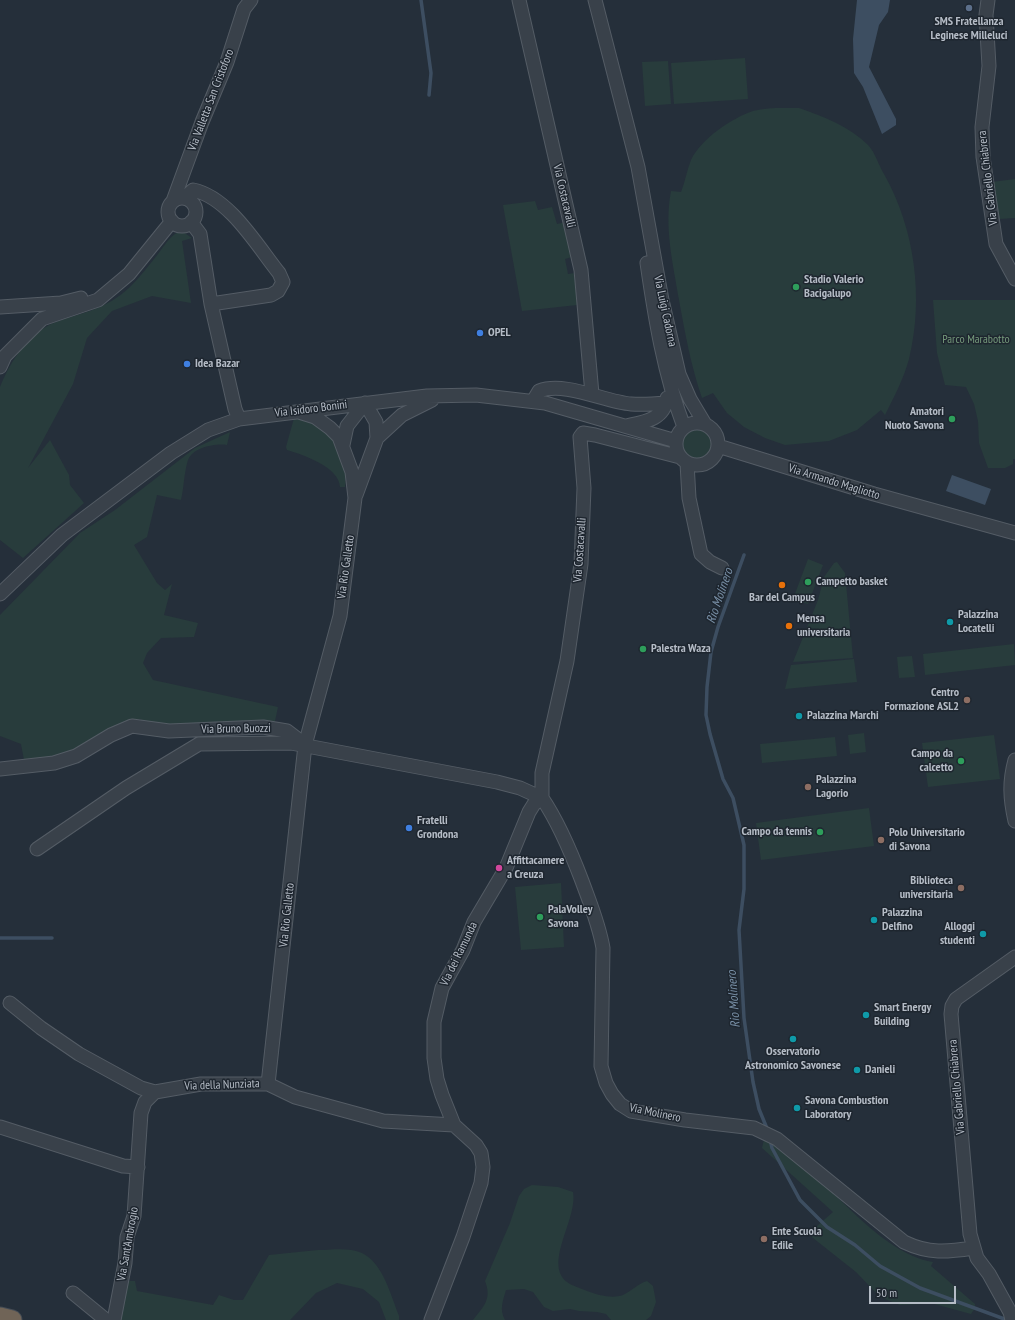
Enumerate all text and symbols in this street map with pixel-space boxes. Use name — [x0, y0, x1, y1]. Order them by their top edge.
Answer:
marker: SMS Fratellanza Leginese Milleluci — [964, 3, 974, 13]
place label: SMS Fratellanza Leginese Milleluci — [930, 15, 1008, 43]
street label: Via Valletta San Cristoforo — [185, 47, 237, 153]
street label: Via Gabriello Chiabrera — [975, 130, 1001, 226]
street label: Via Costacavalli — [550, 163, 578, 229]
place label: Stadio Valerio Bacigalupo — [804, 273, 864, 301]
street label: Via Luigi Cadorna — [650, 274, 680, 348]
marker: Stadio Valerio Bacigalupo — [791, 282, 801, 292]
place label: OPEL — [488, 326, 511, 340]
marker: OPEL — [475, 328, 485, 338]
park label: Parco Marabotto — [942, 333, 1010, 347]
place label: Idea Bazar — [195, 357, 240, 371]
marker: Idea Bazar — [182, 359, 192, 369]
street label: Via Isidoro Bonini — [274, 397, 348, 421]
place label: Amatori Nuoto Savona — [885, 405, 944, 433]
marker: Amatori Nuoto Savona — [947, 414, 957, 424]
street label: Via Armando Magliotto — [786, 461, 882, 503]
street label: Via Costacavalli — [571, 517, 589, 583]
street label: Via Rio Galletto — [334, 534, 358, 600]
water label: Rio Molinero — [703, 566, 737, 626]
place label: Campetto basket — [816, 575, 887, 589]
marker: Campetto basket — [803, 577, 813, 587]
marker: Bar del Campus — [777, 580, 787, 590]
place label: Bar del Campus — [749, 591, 815, 605]
place label: Palazzina Locatelli — [958, 608, 998, 636]
place label: Mensa universitaria — [797, 612, 850, 640]
marker: Palazzina Locatelli — [945, 617, 955, 627]
marker: Mensa universitaria — [784, 621, 794, 631]
place label: Palestra Waza — [651, 642, 711, 656]
marker: Palestra Waza — [638, 644, 648, 654]
place label: Centro Formazione ASL2 — [885, 686, 959, 714]
marker: Centro Formazione ASL2 — [962, 695, 972, 705]
place label: Palazzina Marchi — [807, 709, 879, 723]
marker: Palazzina Marchi — [794, 711, 804, 721]
street label: Via Bruno Buozzi — [201, 721, 271, 737]
place label: Campo da calcetto — [911, 747, 953, 775]
marker: Campo da calcetto — [956, 756, 966, 766]
place label: Palazzina Lagorio — [816, 773, 856, 801]
marker: Palazzina Lagorio — [803, 782, 813, 792]
place label: Fratelli Grondona — [417, 814, 458, 842]
marker: Fratelli Grondona — [404, 823, 414, 833]
place label: Campo da tennis — [741, 825, 812, 839]
place label: Polo Universitario di Savona — [889, 826, 965, 854]
marker: Campo da tennis — [815, 827, 825, 837]
marker: Polo Universitario di Savona — [876, 835, 886, 845]
place label: Affittacamere a Creuza — [507, 854, 565, 882]
marker: Affittacamere a Creuza — [494, 863, 504, 873]
place label: Biblioteca universitaria — [900, 874, 953, 902]
street label: Via Rio Galletto — [276, 882, 298, 948]
marker: Biblioteca universitaria — [956, 883, 966, 893]
place label: PalaVolley Savona — [548, 903, 593, 931]
place label: Palazzina Delfino — [882, 906, 922, 934]
marker: PalaVolley Savona — [535, 912, 545, 922]
marker: Palazzina Delfino — [869, 915, 879, 925]
street label: Via dei Ramunda — [437, 920, 481, 988]
place label: Alloggi studenti — [940, 920, 975, 948]
marker: Alloggi studenti — [978, 929, 988, 939]
water label: Rio Molinero — [724, 970, 744, 1028]
place label: Smart Energy Building — [874, 1001, 931, 1029]
marker: Smart Energy Building — [861, 1010, 871, 1020]
marker: Osservatorio Astronomico Savonese — [788, 1034, 798, 1044]
street label: Via Gabriello Chiabrera — [946, 1039, 968, 1135]
place label: Osservatorio Astronomico Savonese — [745, 1045, 841, 1073]
place label: Danieli — [865, 1063, 895, 1077]
marker: Danieli — [852, 1065, 862, 1075]
street label: Via della Nunziata — [184, 1076, 260, 1094]
place label: Savona Combustion Laboratory — [805, 1094, 888, 1122]
street label: Via Molinero — [628, 1101, 682, 1125]
marker: Savona Combustion Laboratory — [792, 1103, 802, 1113]
street label: Via Sant'Ambrogio — [114, 1206, 142, 1282]
place label: Ente Scuola Edile — [772, 1225, 822, 1253]
marker: Ente Scuola Edile — [759, 1234, 769, 1244]
scale bar — [871, 1278, 958, 1304]
text: 50 m — [876, 1285, 897, 1300]

